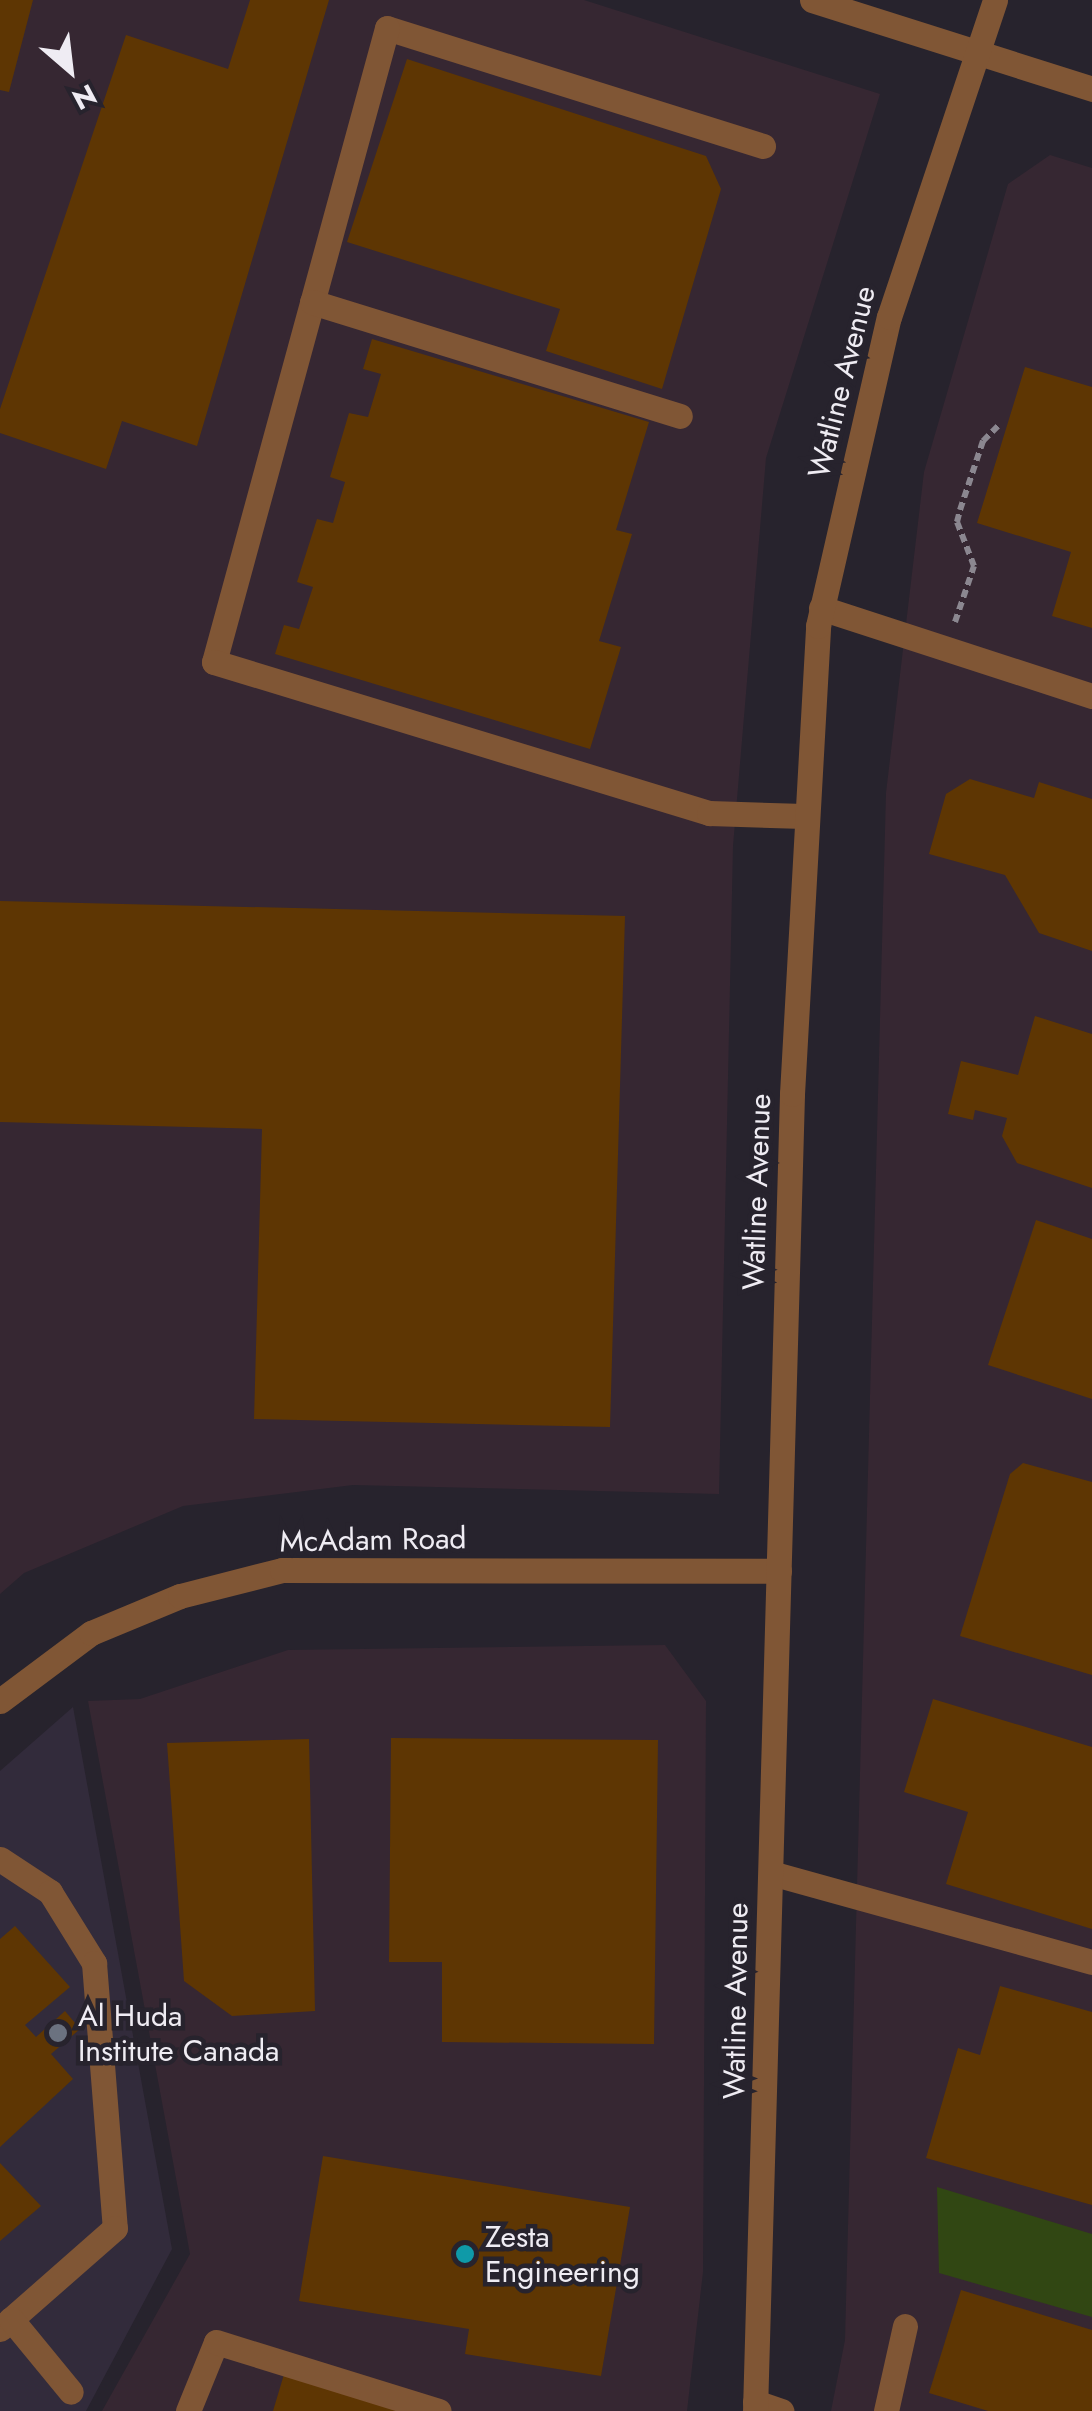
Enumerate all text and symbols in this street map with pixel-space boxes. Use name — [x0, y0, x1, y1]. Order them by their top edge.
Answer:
north arrow — [20, 20, 120, 120]
text: N — [65, 74, 104, 120]
street label: Watline Avenue — [801, 282, 883, 482]
street label: Watline Avenue — [736, 1093, 778, 1291]
street label: McAdam Road — [279, 1520, 467, 1560]
street label: Watline Avenue — [716, 1902, 756, 2100]
place label: Al Huda Institute Canada — [78, 1998, 279, 2068]
marker: Al Huda Institute Canada — [47, 2022, 69, 2044]
place label: Zesta Engineering — [485, 2219, 640, 2290]
marker: Zesta Engineering — [454, 2243, 476, 2265]

